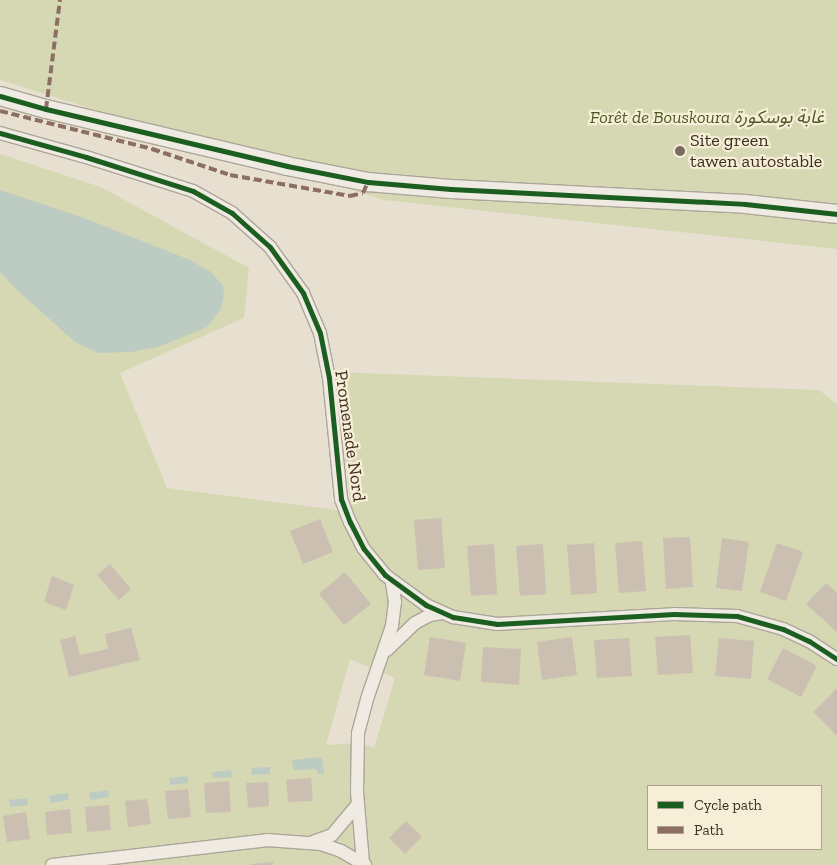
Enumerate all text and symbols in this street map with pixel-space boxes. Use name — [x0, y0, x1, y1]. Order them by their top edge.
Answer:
park label: Forêt de Bouskoura غابة بوسكورة — [590, 106, 824, 128]
place label: Site green tawen autostable — [690, 130, 822, 172]
marker: Site green tawen autostable — [674, 145, 686, 157]
street label: Promenade Nord — [330, 369, 370, 503]
legend — [647, 785, 822, 850]
text: Cycle path — [694, 796, 762, 814]
text: Path — [694, 821, 724, 839]

